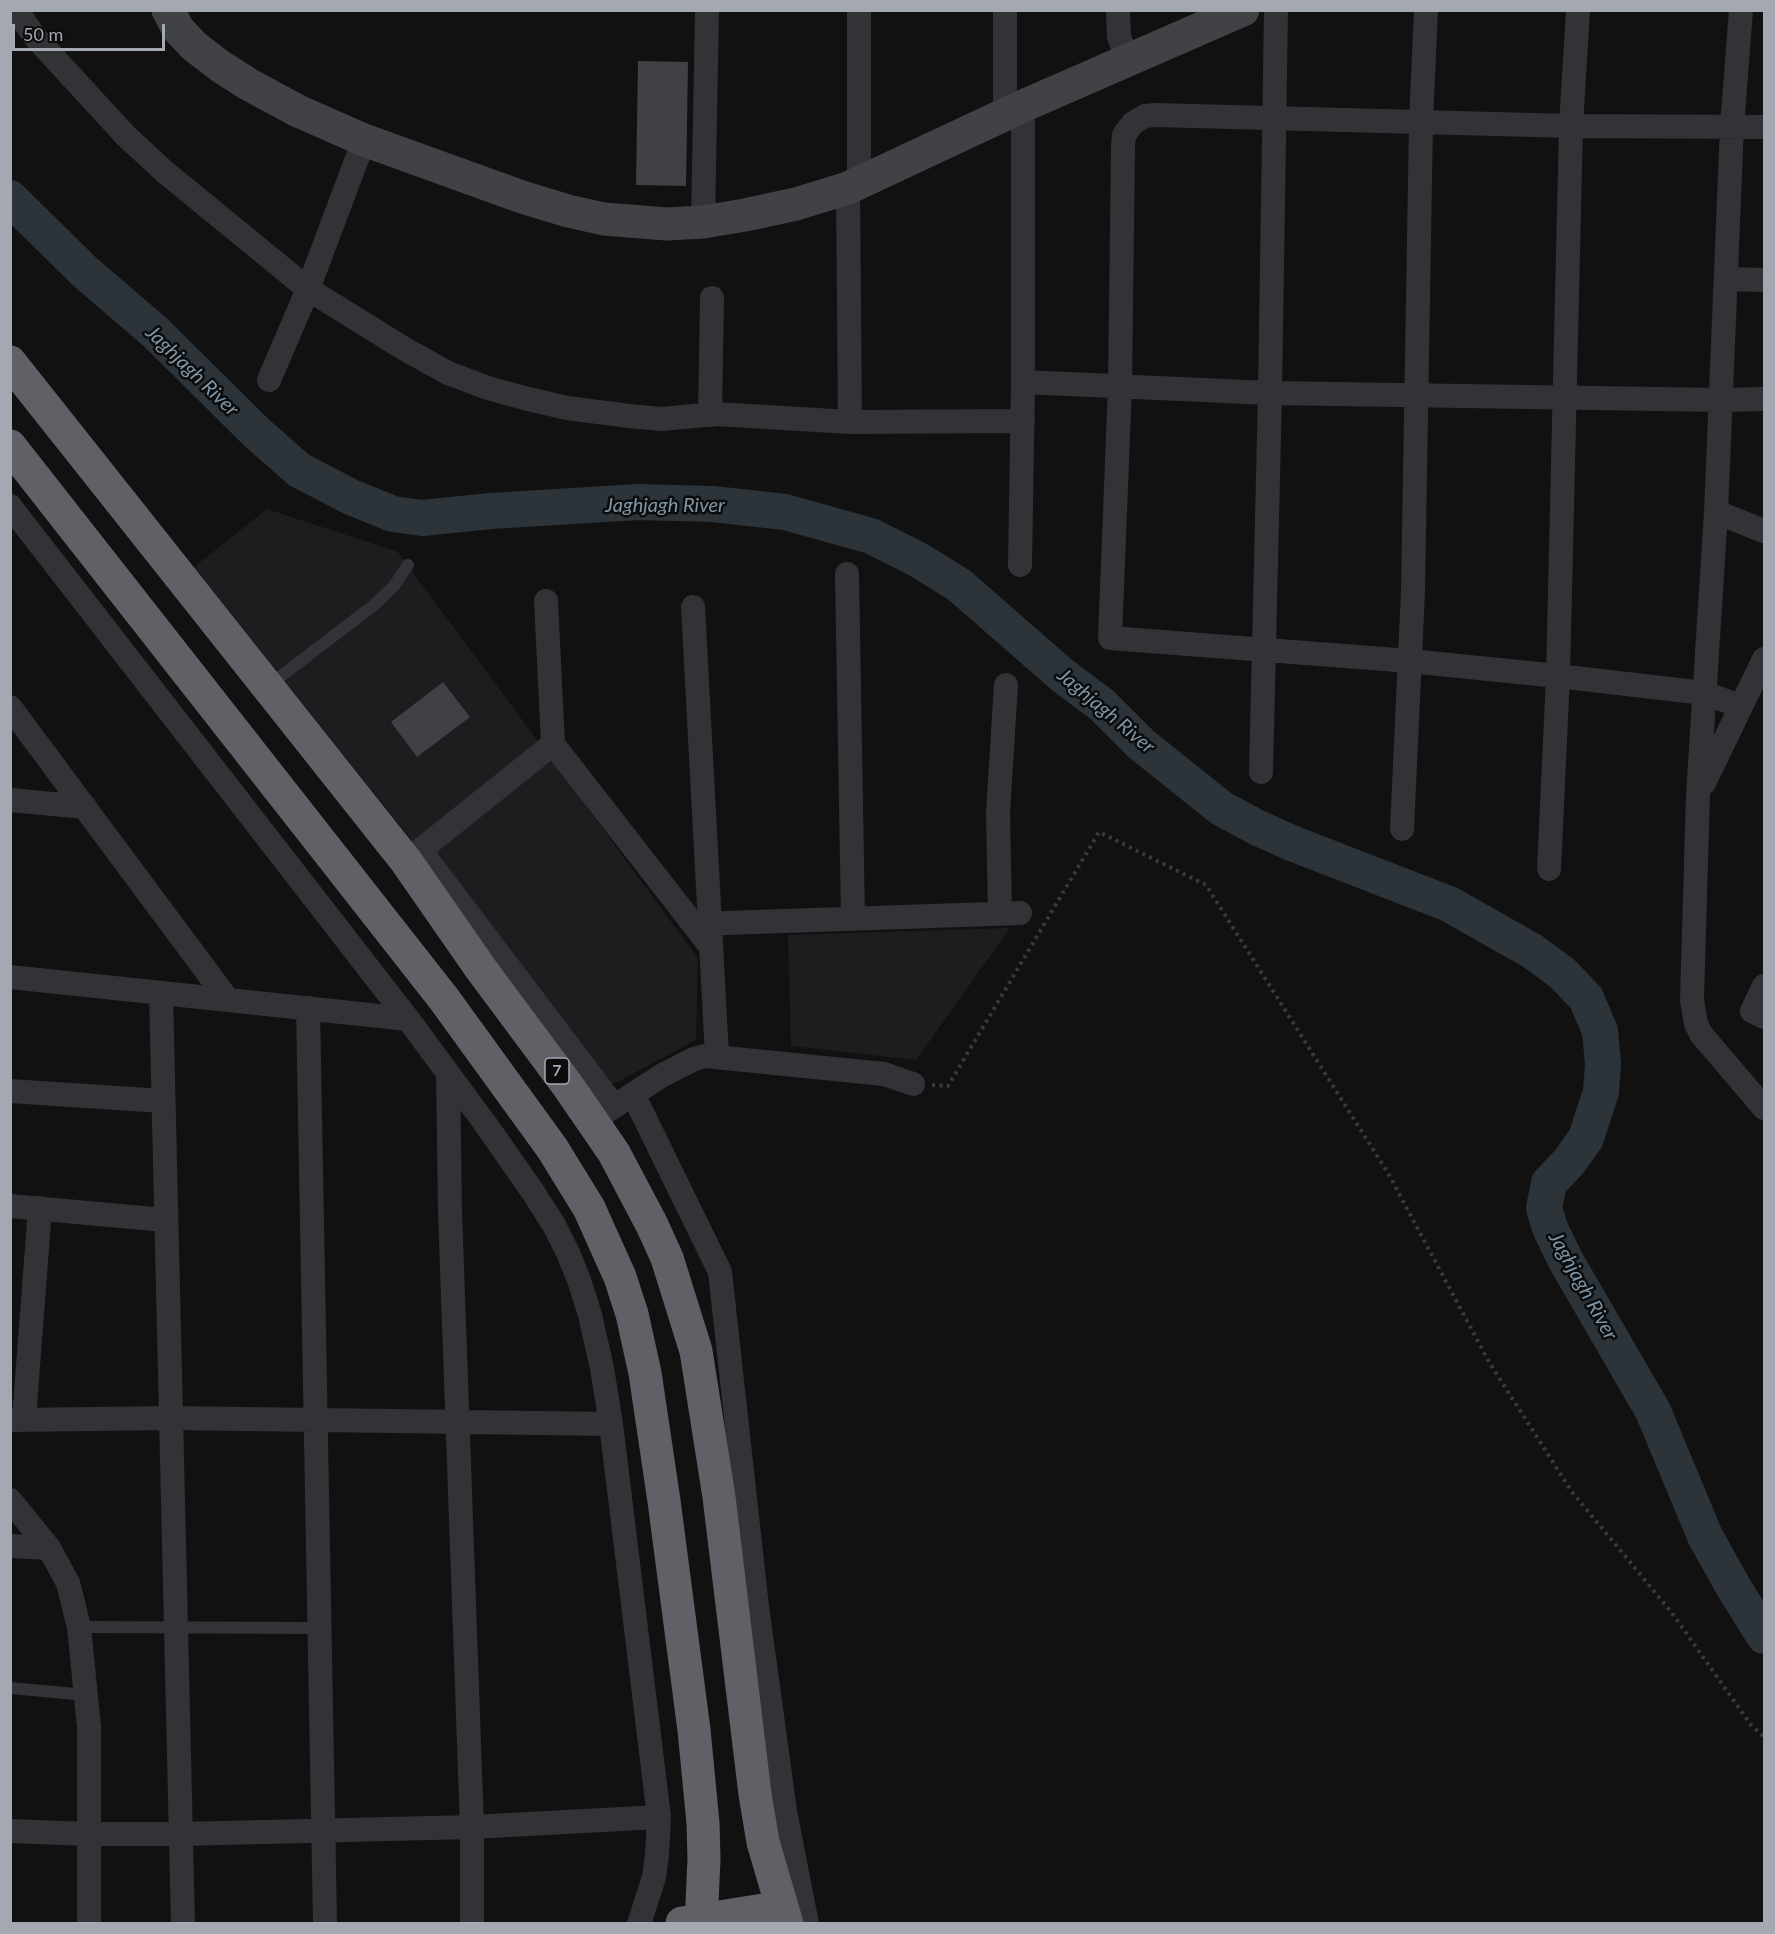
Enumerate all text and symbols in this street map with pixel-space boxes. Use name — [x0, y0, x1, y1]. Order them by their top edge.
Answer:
scale bar — [15, 12, 168, 50]
text: 50 m — [23, 23, 63, 45]
water label: Jaghjagh River — [141, 321, 243, 421]
water label: Jaghjagh River — [605, 494, 725, 518]
water label: Jaghjagh River — [1052, 663, 1160, 759]
road number: 7 — [545, 1058, 569, 1084]
water label: Jaghjagh River — [1543, 1228, 1623, 1344]

